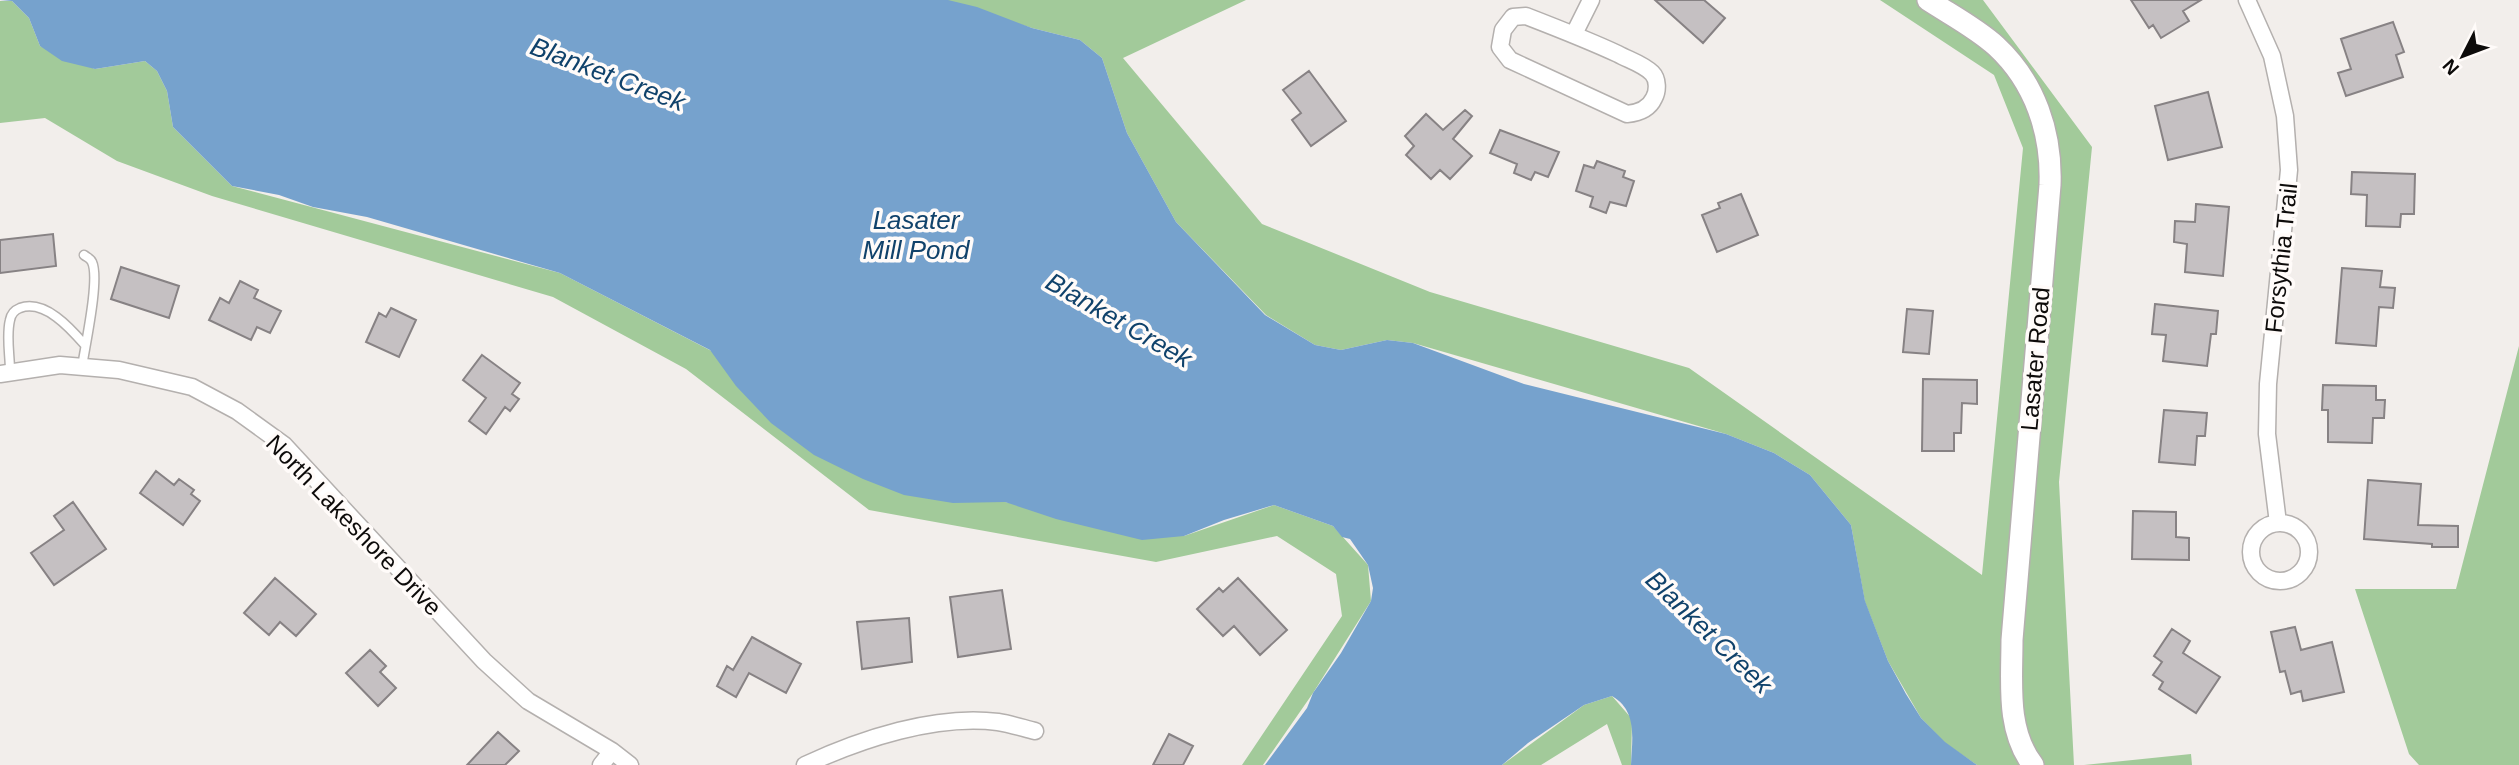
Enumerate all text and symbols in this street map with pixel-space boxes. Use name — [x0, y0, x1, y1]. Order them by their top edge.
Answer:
north arrow — [2428, 21, 2498, 91]
water label: Blanket Creek — [526, 31, 691, 118]
text: N — [2438, 55, 2463, 79]
street label: Forsythia Trail — [2260, 182, 2302, 334]
water label: Lasater Mill Pond — [863, 205, 971, 265]
water label: Blanket Creek — [1041, 266, 1199, 375]
street label: Lasater Road — [2015, 286, 2055, 432]
street label: North Lakeshore Drive — [261, 429, 447, 621]
water label: Blanket Creek — [1640, 564, 1780, 701]

